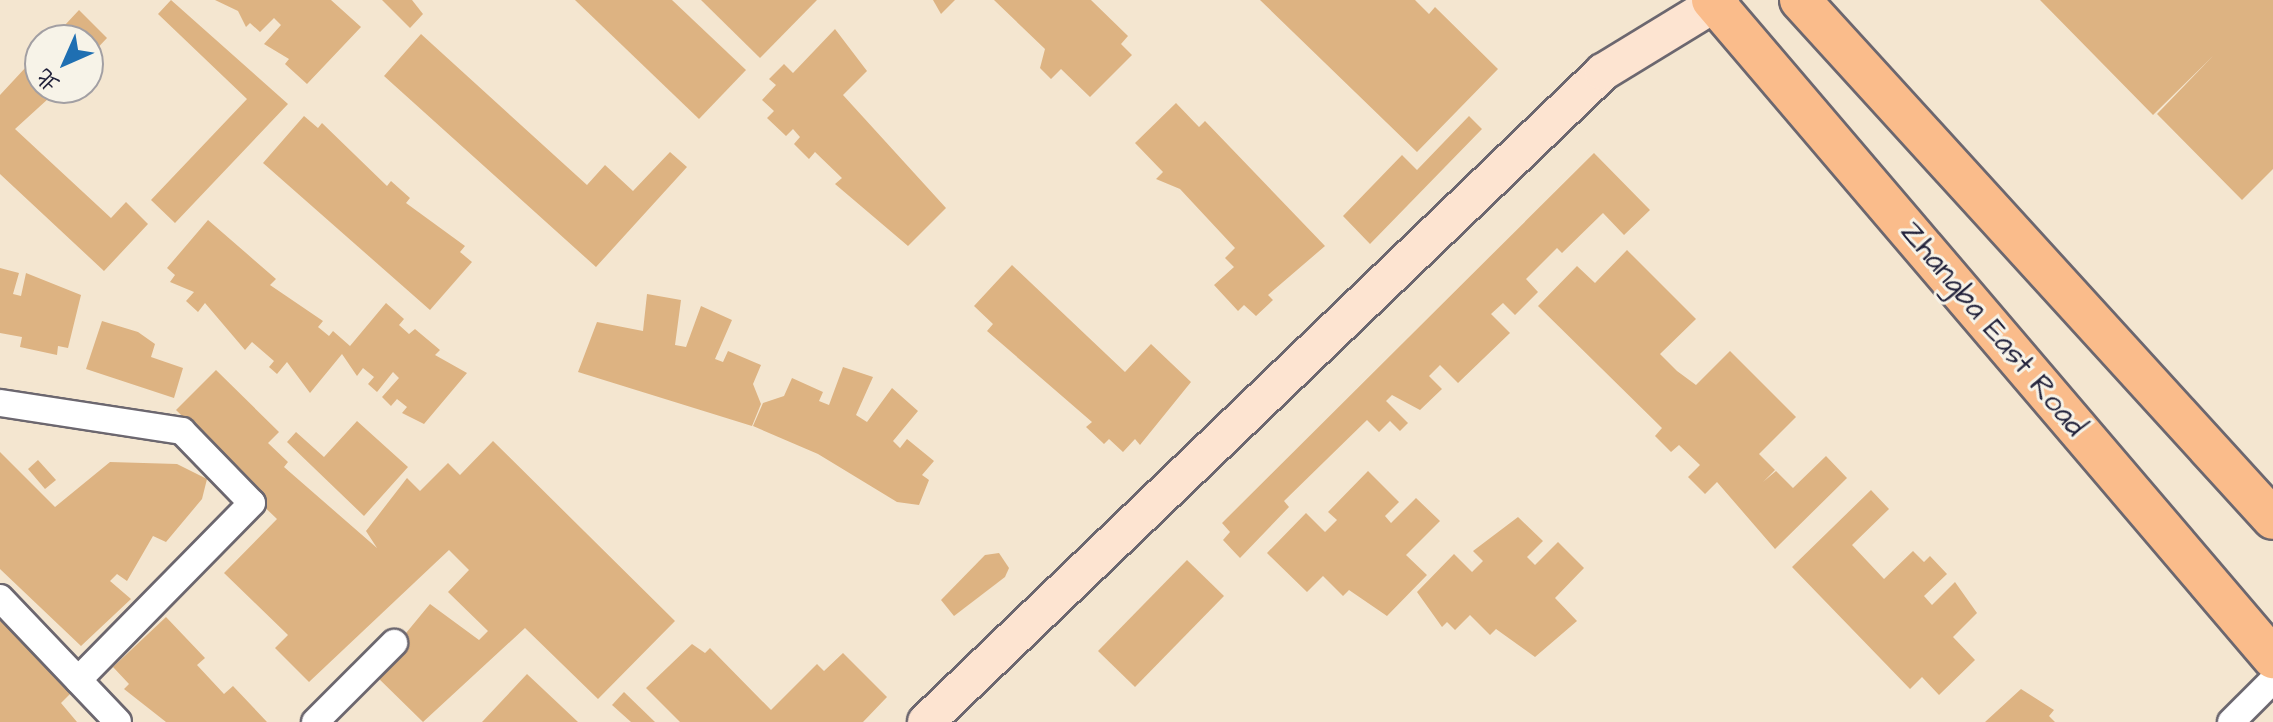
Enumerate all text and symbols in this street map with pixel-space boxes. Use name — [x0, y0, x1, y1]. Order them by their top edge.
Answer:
north arrow — [24, 24, 104, 104]
text: 北 — [29, 61, 67, 99]
street label: Zhangba East Road — [1893, 214, 2093, 444]

